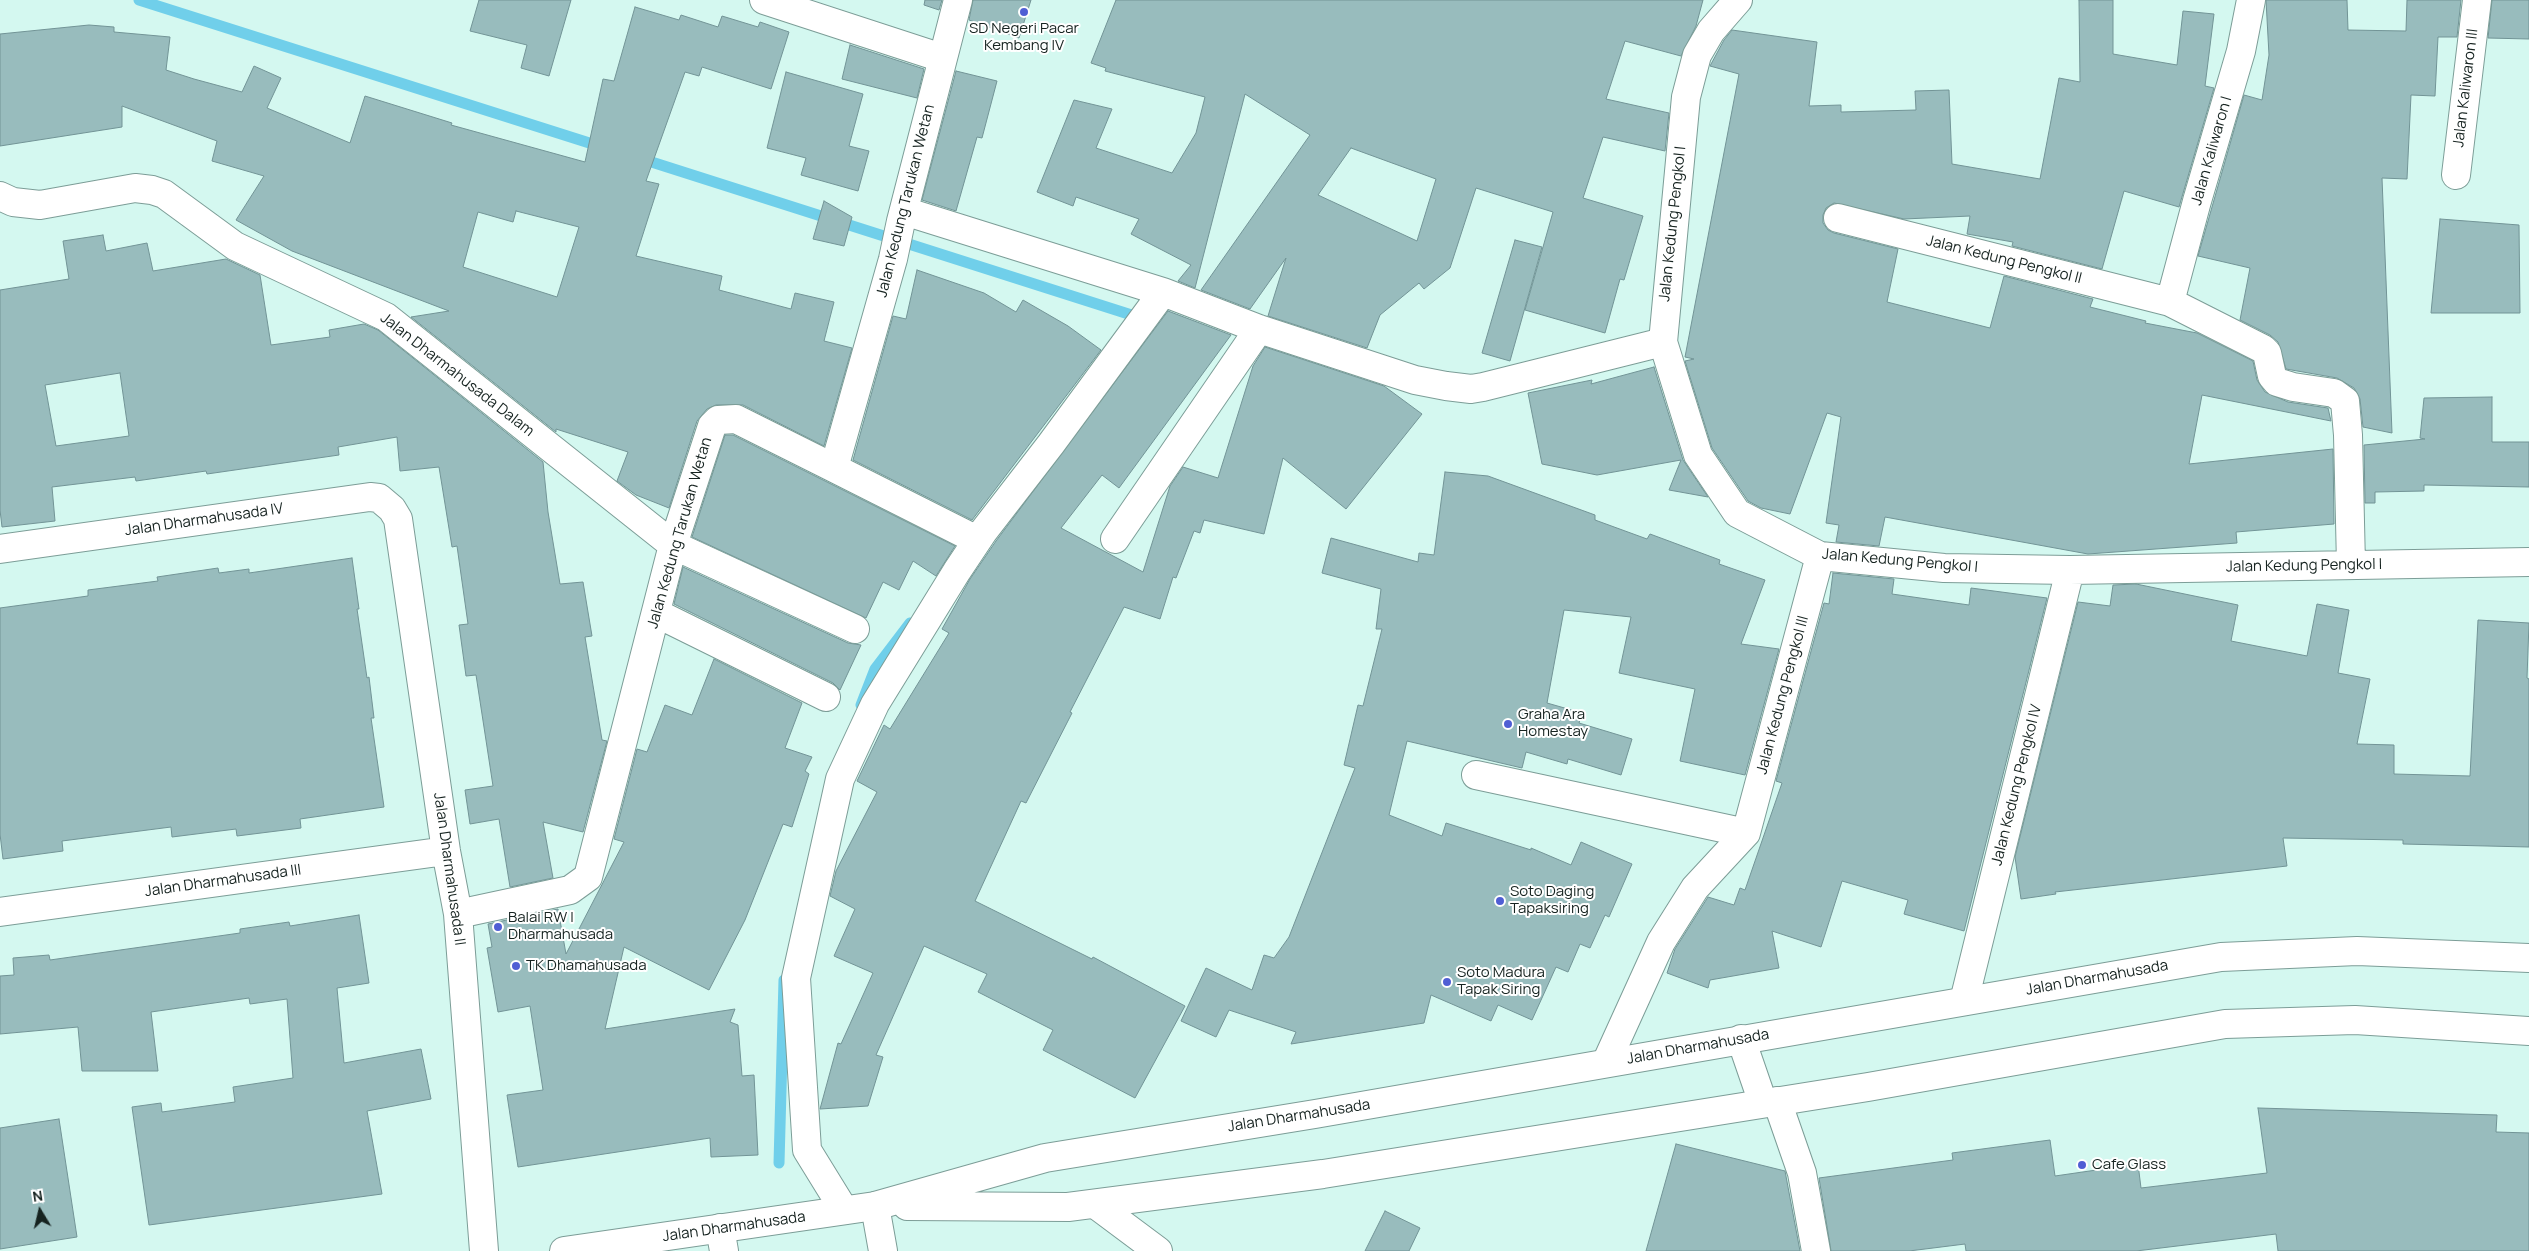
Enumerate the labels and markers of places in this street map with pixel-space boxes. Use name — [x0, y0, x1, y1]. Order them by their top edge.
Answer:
marker: SD Negeri Pacar Kembang IV — [1018, 6, 1030, 18]
place label: SD Negeri Pacar Kembang IV — [969, 20, 1079, 55]
place label: Graha Ara Homestay — [1518, 706, 1588, 741]
marker: Graha Ara Homestay — [1502, 718, 1514, 730]
place label: Soto Daging Tapaksiring — [1510, 883, 1594, 918]
marker: Soto Daging Tapaksiring — [1494, 895, 1506, 907]
place label: Balai RW I Dharmahusada — [508, 909, 613, 944]
marker: Balai RW I Dharmahusada — [492, 921, 504, 933]
place label: TK Dhamahusada — [526, 957, 646, 975]
marker: TK Dhamahusada — [510, 960, 522, 972]
place label: Soto Madura Tapak Siring — [1457, 964, 1545, 999]
marker: Soto Madura Tapak Siring — [1441, 976, 1453, 988]
place label: Cafe Glass — [2092, 1156, 2166, 1174]
marker: Cafe Glass — [2076, 1159, 2088, 1171]

